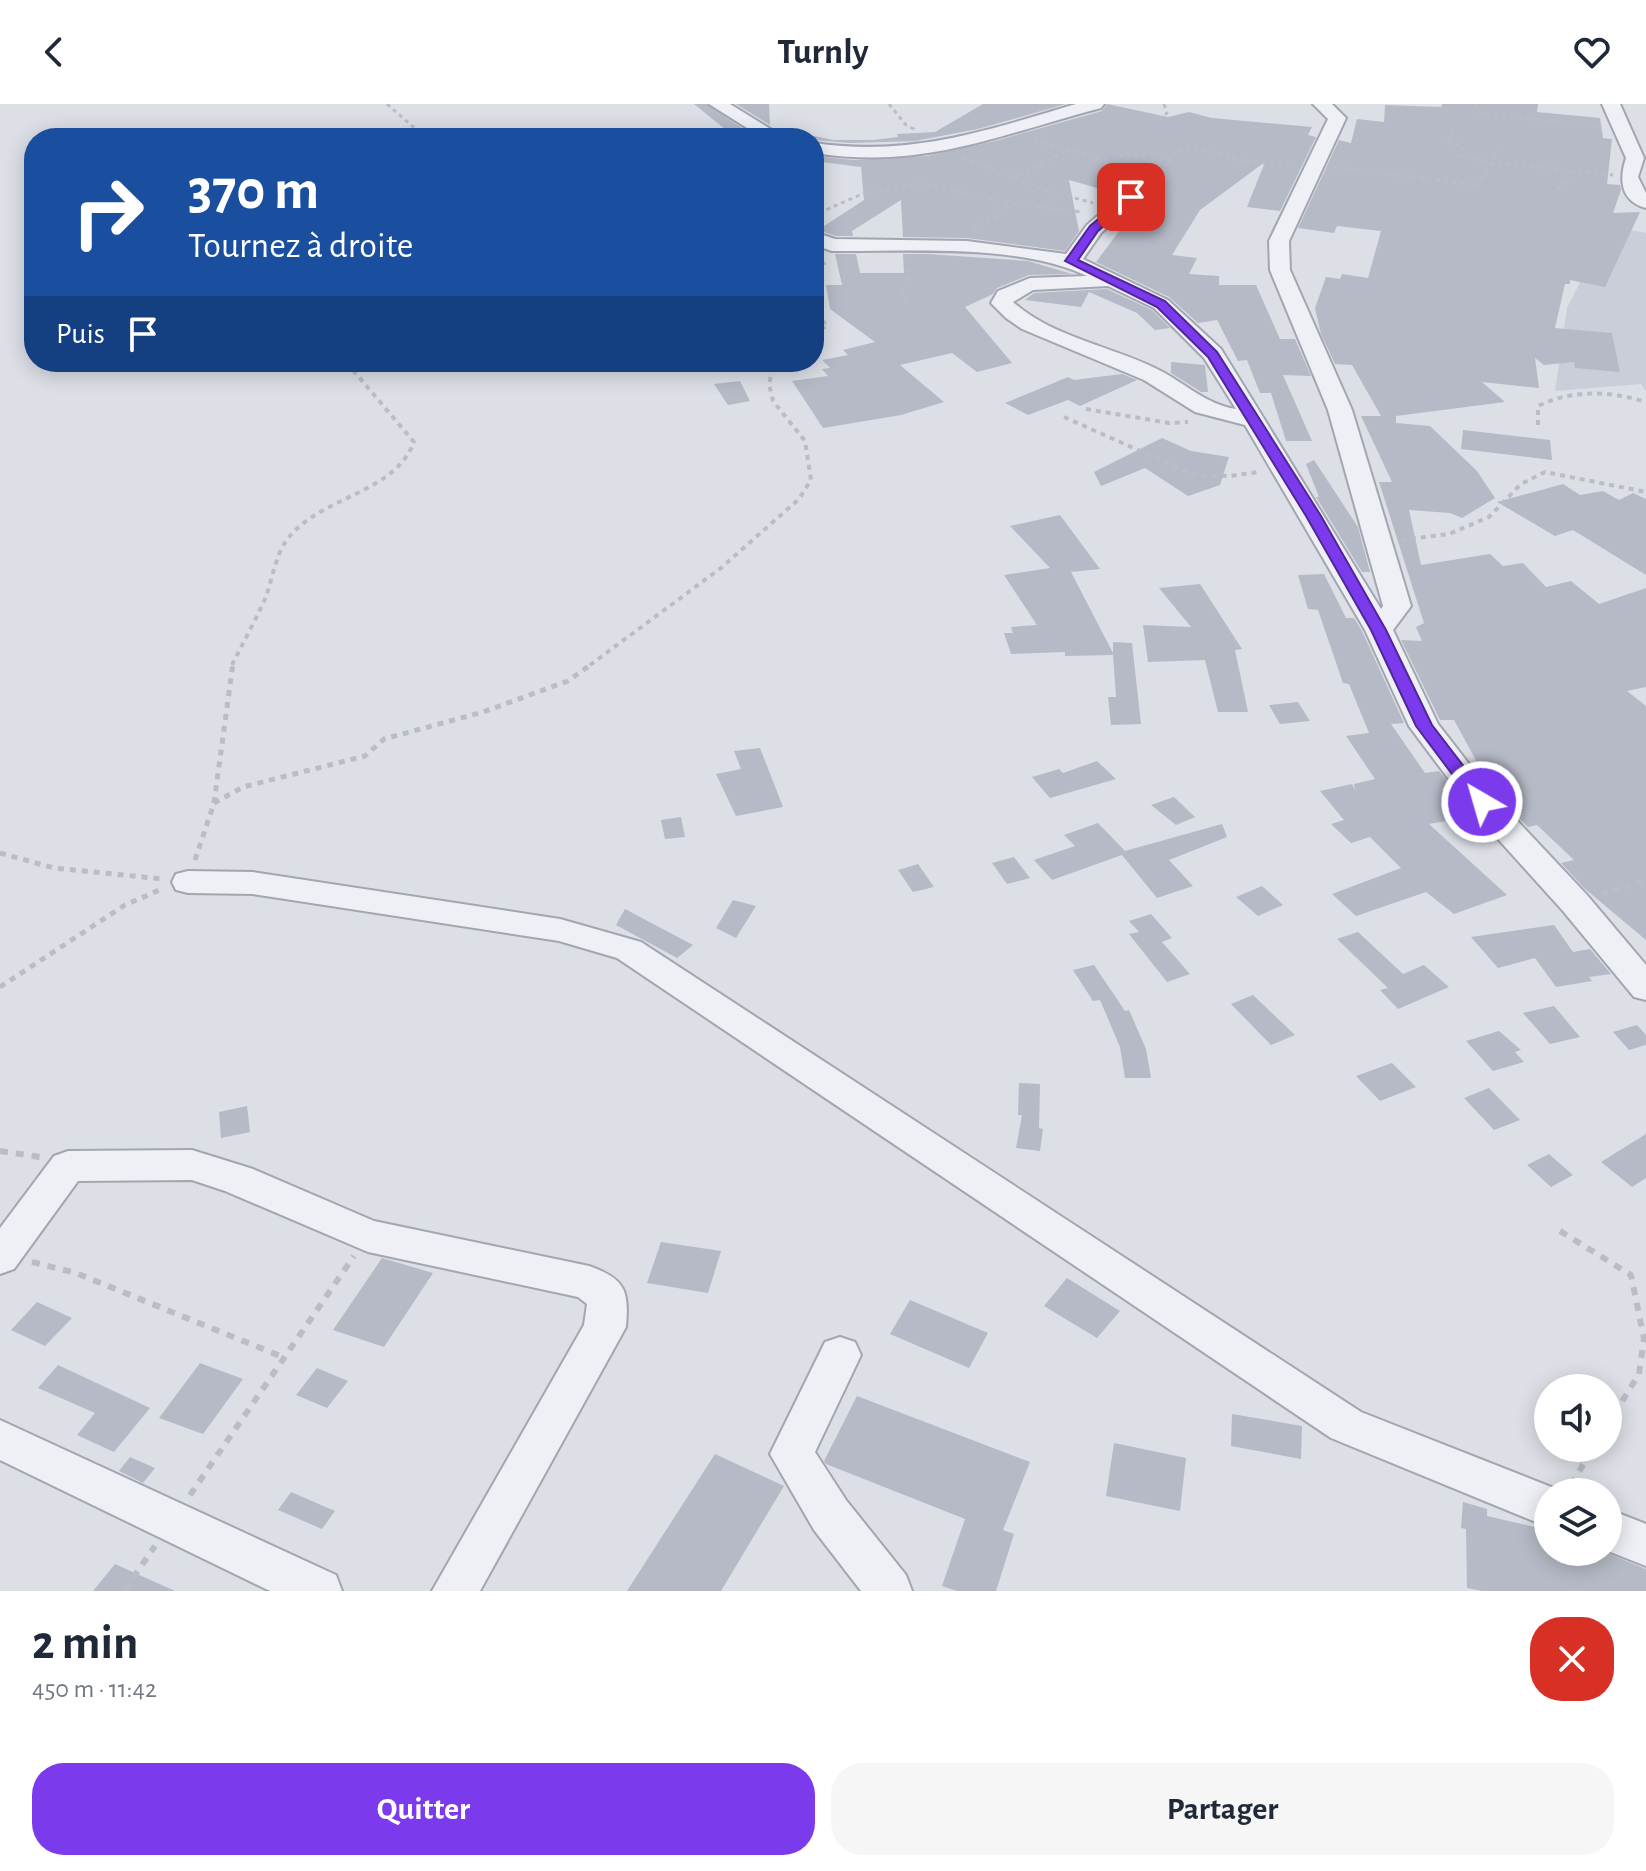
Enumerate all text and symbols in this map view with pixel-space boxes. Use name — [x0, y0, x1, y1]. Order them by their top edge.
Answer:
icon: back — [32, 30, 76, 74]
icon: heart — [1570, 30, 1614, 74]
text: Turnly — [777, 34, 869, 70]
icon: right — [56, 160, 160, 264]
text: 370 m — [188, 163, 319, 219]
pin — [1097, 163, 1165, 231]
icon: arrive — [1109, 175, 1153, 219]
text: Tournez à droite — [188, 228, 413, 264]
icon: arrive — [121, 312, 165, 356]
text: Puis — [56, 319, 105, 349]
position arrow — [1440, 760, 1524, 844]
map controls — [1534, 1374, 1622, 1566]
button: sound — [1534, 1374, 1622, 1462]
button: layers — [1534, 1478, 1622, 1566]
button: close — [1530, 1617, 1614, 1701]
text: 2 min — [32, 1620, 139, 1668]
text: 450 m · 11:42 — [32, 1676, 157, 1702]
button: Quitter — [32, 1763, 815, 1855]
button: Partager — [831, 1763, 1614, 1855]

